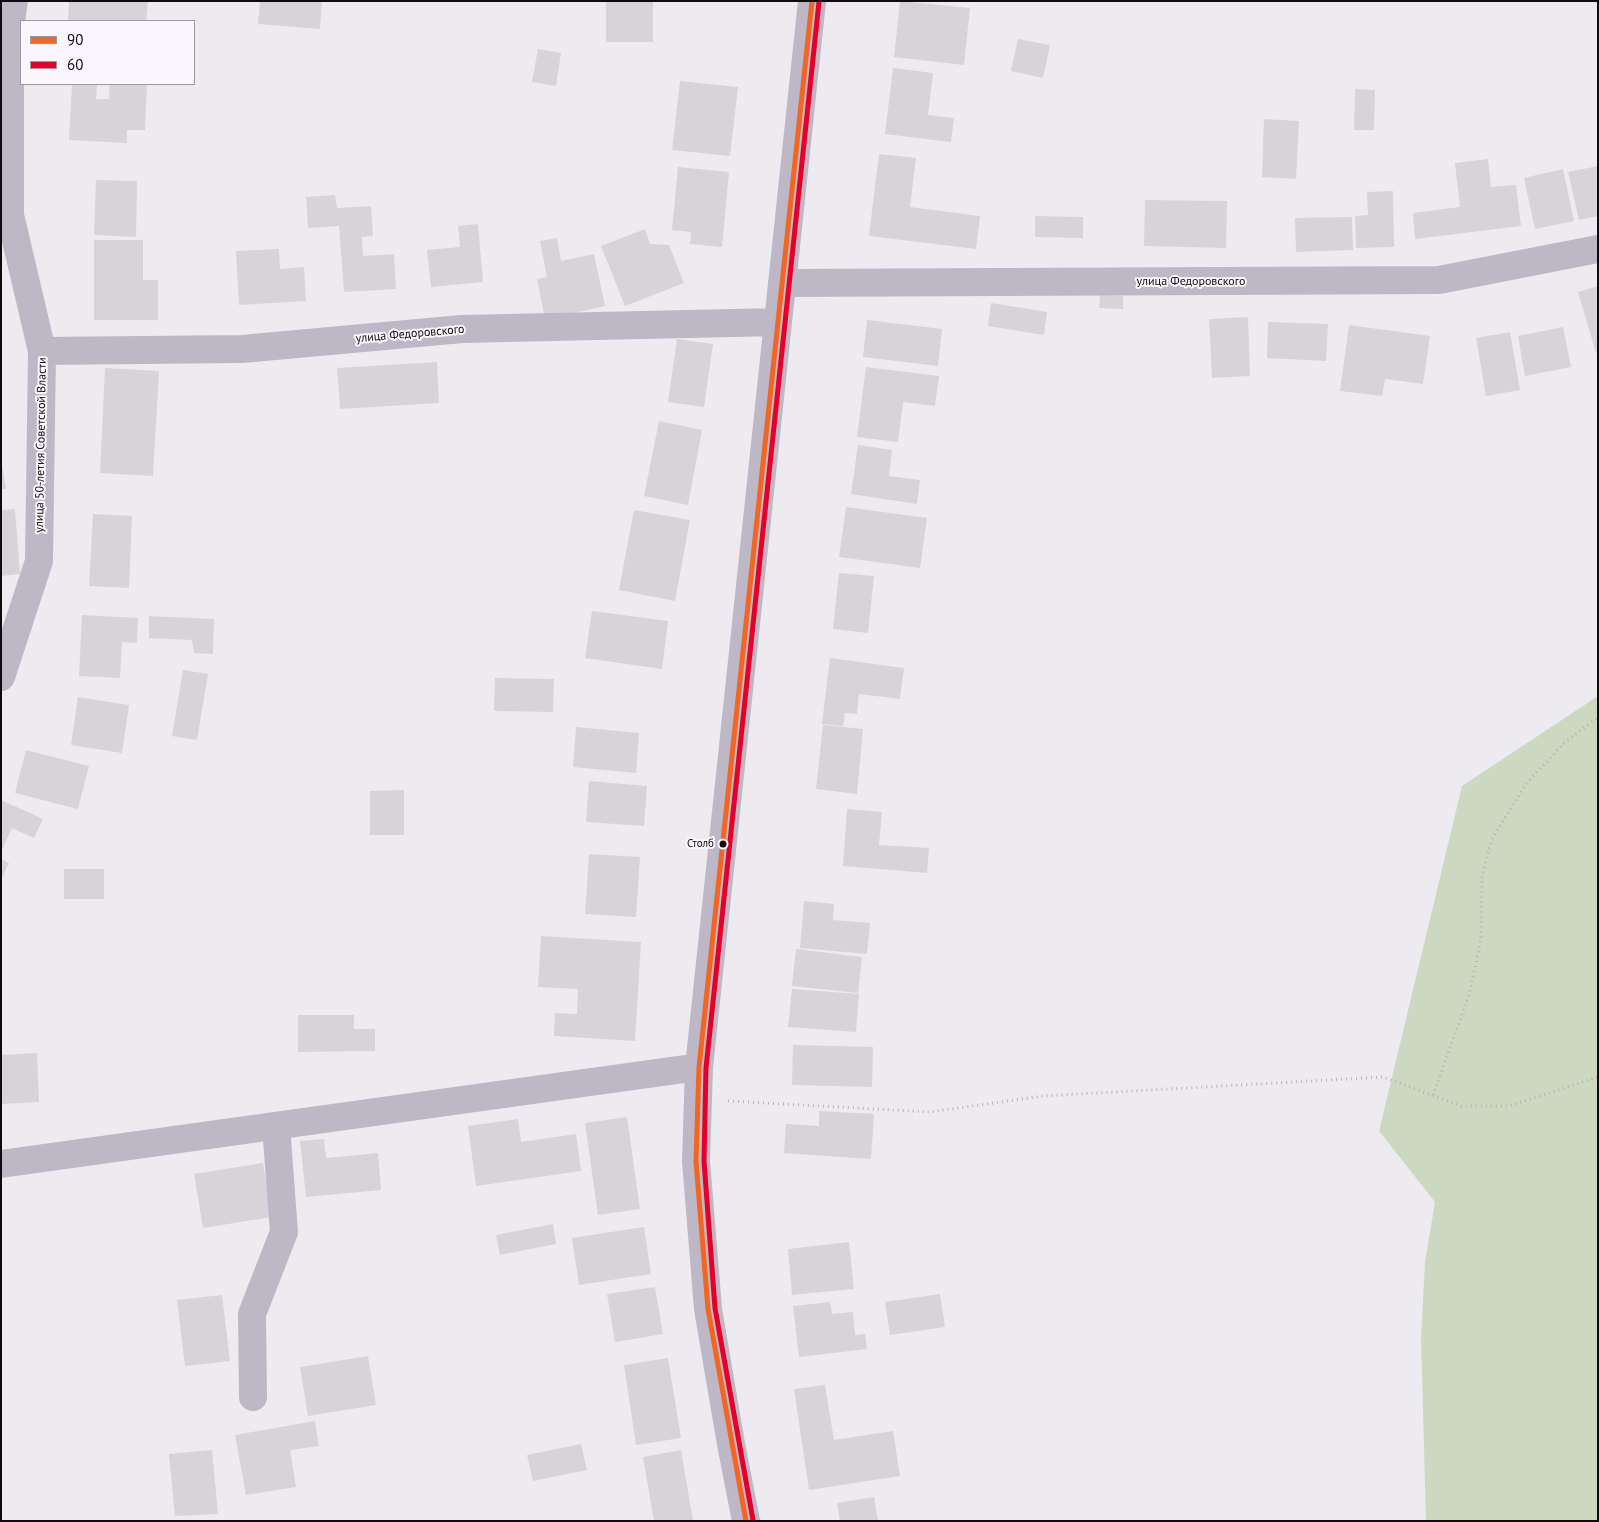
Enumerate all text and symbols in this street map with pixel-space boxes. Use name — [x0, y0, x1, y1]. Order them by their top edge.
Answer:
legend — [20, 20, 195, 85]
text: 90 — [67, 30, 83, 49]
text: 60 — [67, 55, 83, 74]
street label: улица Федоровского — [1137, 275, 1245, 289]
street label: улица Федоровского — [355, 322, 465, 346]
street label: улица 50-летия Советской Власти — [32, 357, 50, 533]
place label: Столб — [687, 837, 714, 851]
marker: Столб — [718, 839, 728, 849]

